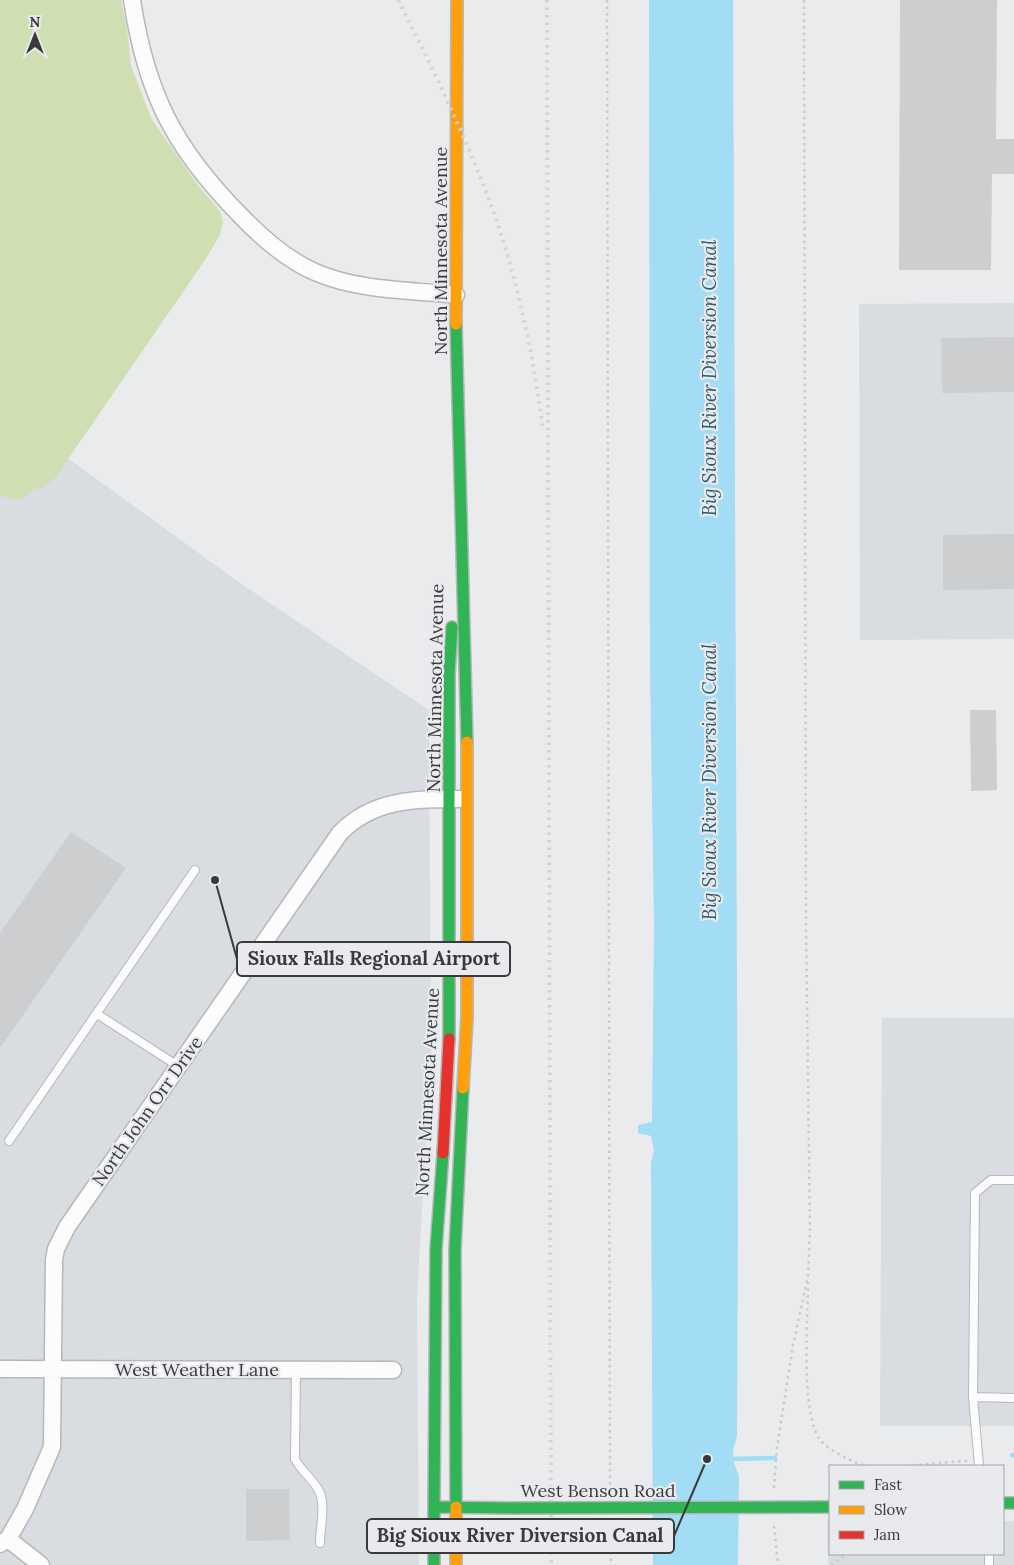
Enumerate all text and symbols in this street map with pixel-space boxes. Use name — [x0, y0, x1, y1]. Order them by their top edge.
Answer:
north arrow — [10, 10, 60, 60]
text: N — [30, 13, 41, 31]
street label: North Minnesota Avenue — [429, 146, 452, 355]
water label: Big Sioux River Diversion Canal — [697, 239, 721, 516]
street label: North Minnesota Avenue — [422, 583, 448, 792]
water label: Big Sioux River Diversion Canal — [697, 643, 721, 920]
callout: Sioux Falls Regional Airport — [237, 942, 510, 976]
text: Sioux Falls Regional Airport — [248, 946, 501, 970]
street label: North Minnesota Avenue — [410, 987, 444, 1197]
street label: North John Orr Drive — [87, 1031, 208, 1190]
street label: West Weather Lane — [115, 1358, 279, 1381]
legend — [829, 1465, 1004, 1555]
text: Fast — [874, 1475, 902, 1494]
street label: West Benson Road — [520, 1479, 676, 1502]
text: Slow — [874, 1500, 907, 1519]
callout: Big Sioux River Diversion Canal — [367, 1519, 674, 1553]
text: Big Sioux River Diversion Canal — [377, 1523, 664, 1547]
text: Jam — [873, 1525, 901, 1544]

